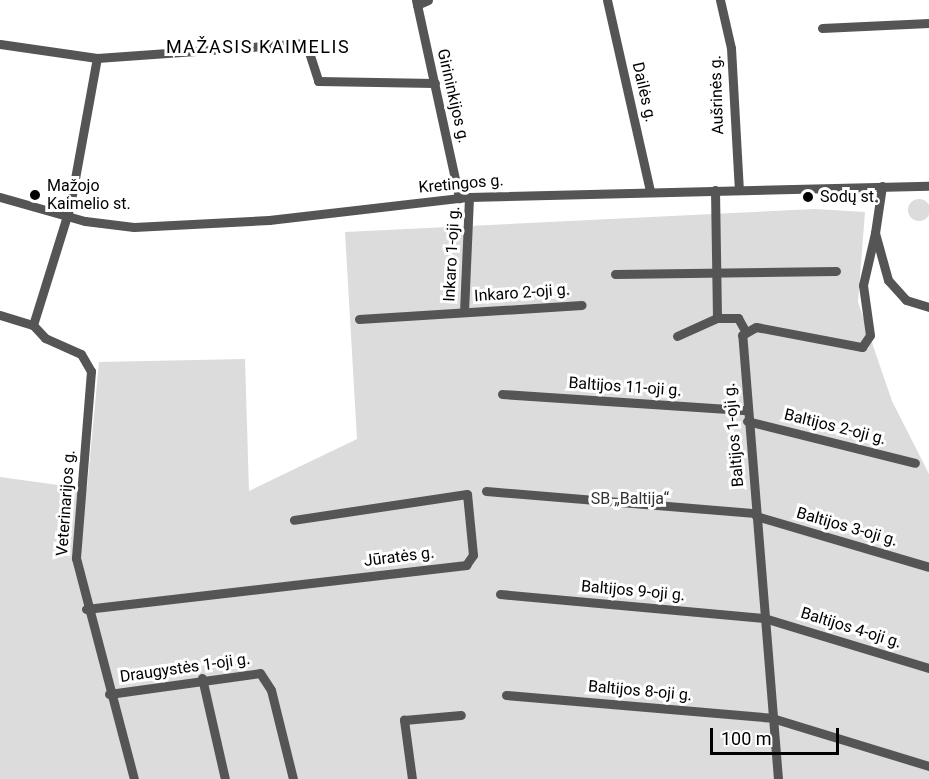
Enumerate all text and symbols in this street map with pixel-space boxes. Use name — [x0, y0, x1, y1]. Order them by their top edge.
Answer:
district label: MAŽASIS KAIMELIS — [166, 36, 350, 58]
street label: Girininkijos g. — [433, 47, 473, 145]
street label: Aušrinės g. — [706, 55, 728, 135]
street label: Dailės g. — [628, 60, 660, 124]
street label: Kretingos g. — [418, 171, 504, 197]
place label: Mažojo Kaimelio st. — [47, 176, 131, 214]
place label: Sodų st. — [820, 187, 878, 207]
marker: Mažojo Kaimelio st. — [28, 188, 42, 202]
marker: Sodų st. — [801, 190, 815, 204]
street label: Inkaro 1-oji g. — [440, 206, 464, 302]
street label: Inkaro 2-oji g. — [474, 280, 570, 306]
street label: Baltijos 11-oji g. — [568, 373, 682, 401]
street label: Baltijos 1-oji g. — [720, 382, 748, 488]
street label: Baltijos 2-oji g. — [782, 405, 888, 449]
street label: Veterinarijos g. — [53, 449, 79, 557]
park label: SB „Baltija“ — [591, 489, 669, 509]
street label: Baltijos 3-oji g. — [794, 503, 900, 551]
street label: Jūratės g. — [363, 543, 435, 571]
street label: Baltijos 9-oji g. — [580, 577, 686, 605]
street label: Baltijos 4-oji g. — [798, 604, 904, 652]
street label: Draugystės 1-oji g. — [119, 649, 251, 687]
street label: Baltijos 8-oji g. — [587, 677, 693, 705]
scale bar — [713, 716, 842, 754]
text: 100 m — [721, 728, 772, 749]

